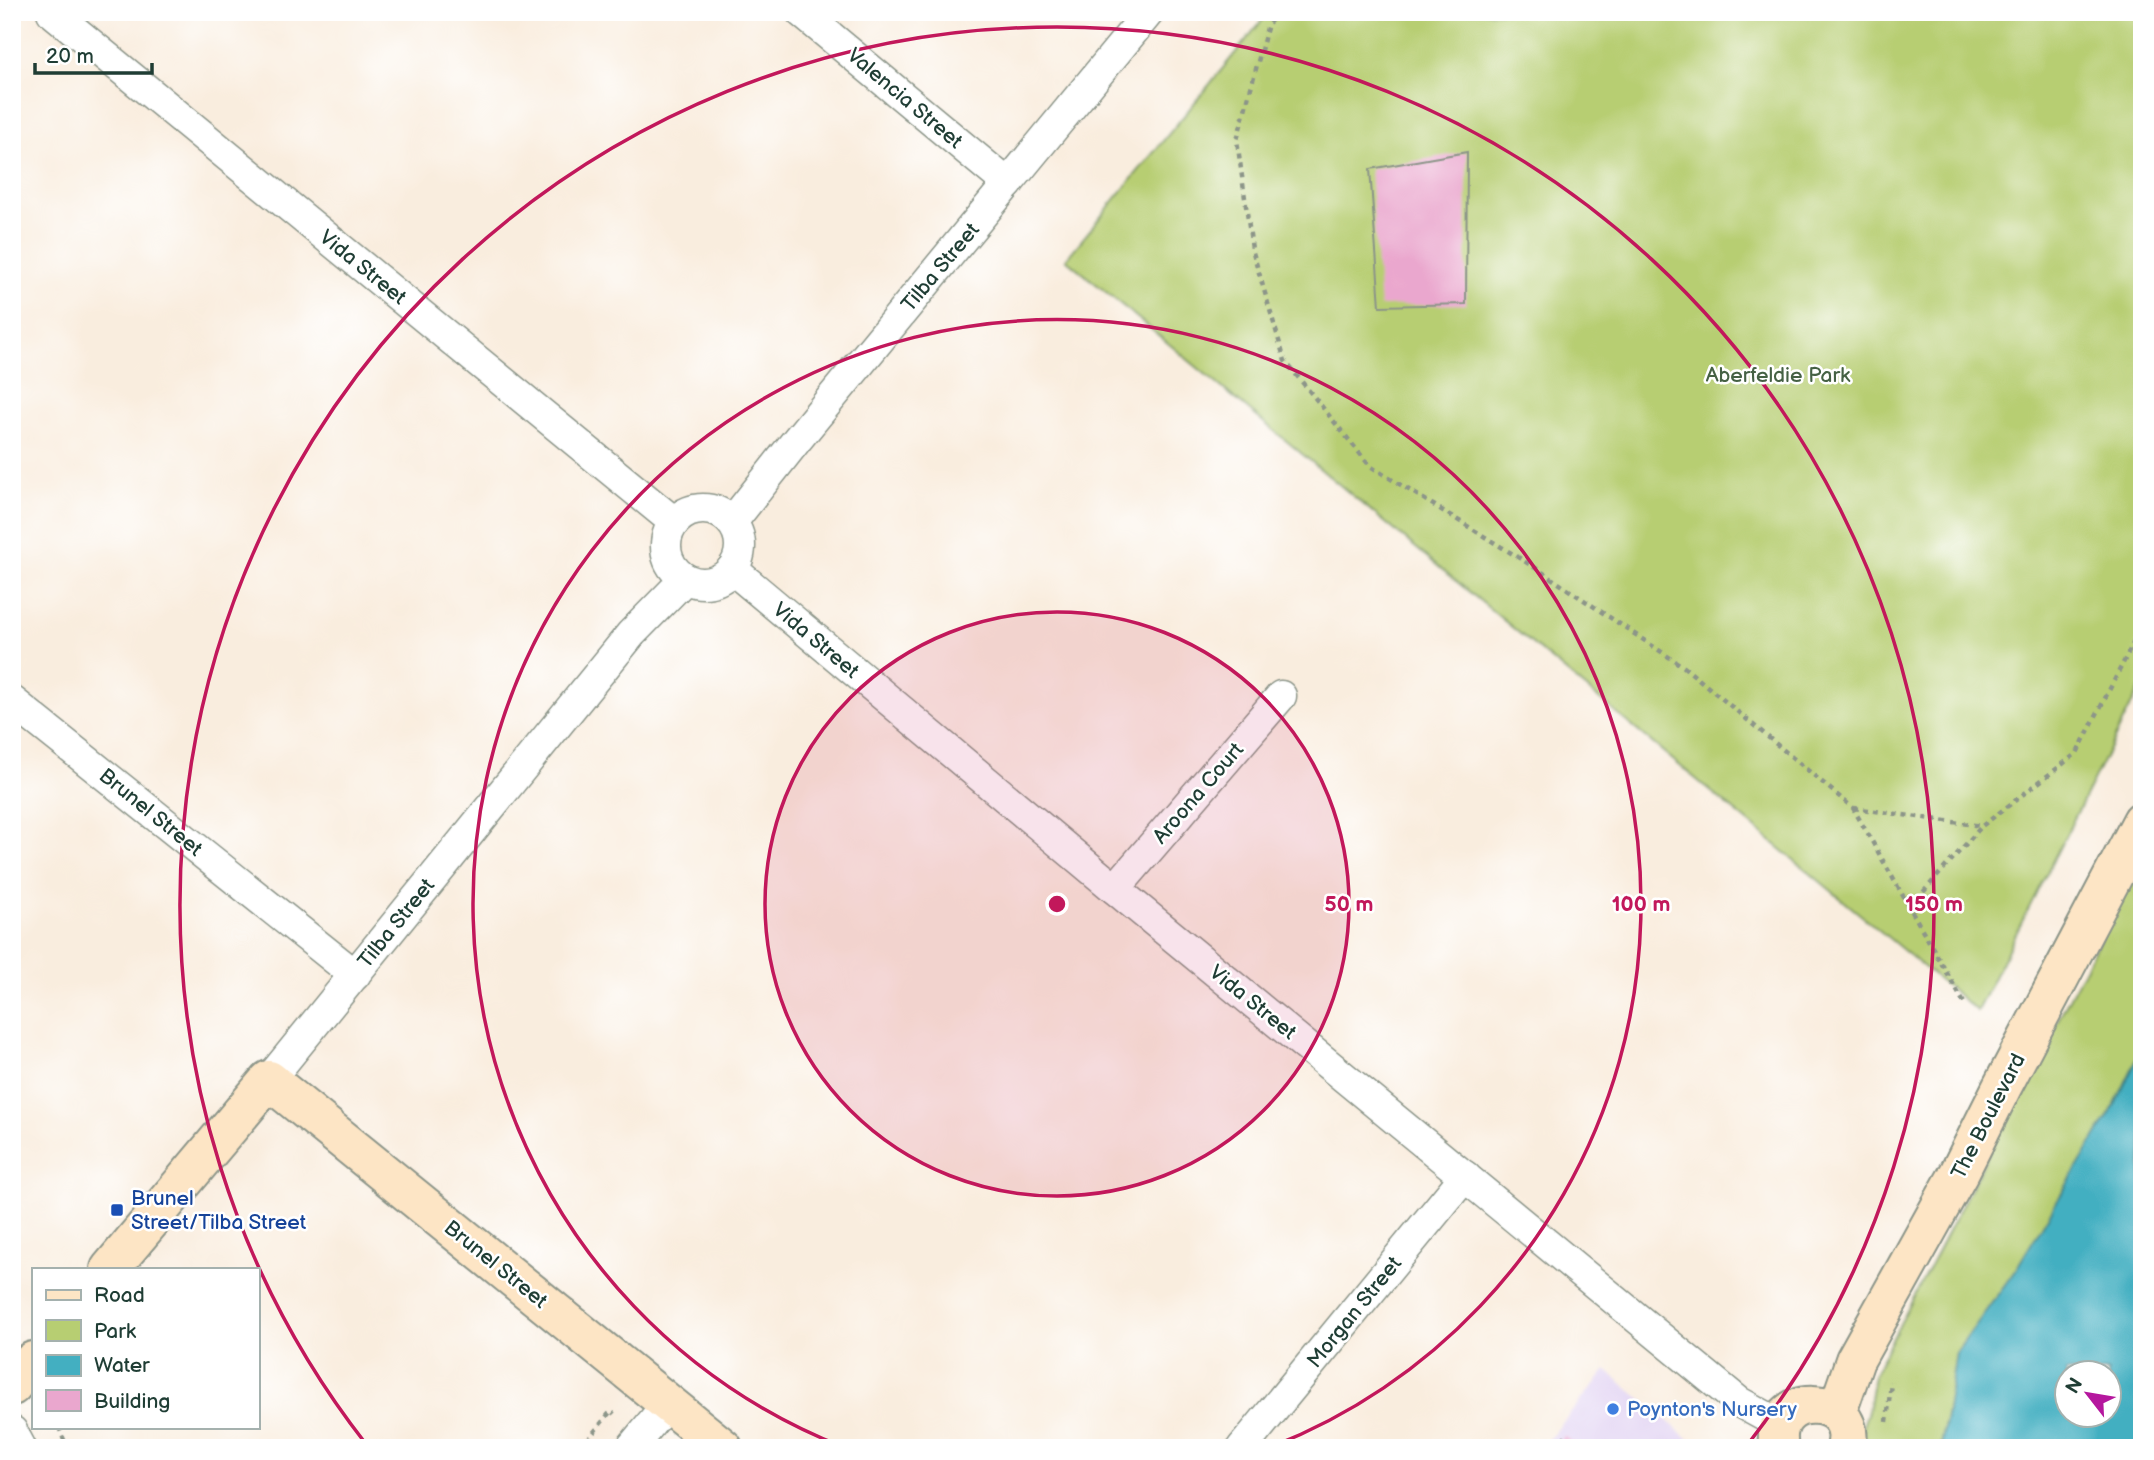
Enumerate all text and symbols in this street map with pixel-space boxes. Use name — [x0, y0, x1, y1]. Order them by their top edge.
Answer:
scale bar — [35, 32, 152, 76]
street label: Valencia Street — [842, 43, 968, 154]
text: 20 m — [46, 44, 94, 69]
street label: Tilba Street — [896, 217, 985, 317]
street label: Vida Street — [314, 225, 412, 310]
park label: Aberfeldie Park — [1706, 363, 1851, 388]
street label: Vida Street — [768, 597, 864, 684]
street label: Aroona Court — [1148, 737, 1249, 849]
street label: Brunel Street — [94, 763, 208, 862]
street label: Tilba Street — [353, 873, 440, 973]
centre of rings — [1045, 892, 1069, 916]
text: 50 m — [1325, 892, 1373, 917]
text: 100 m — [1612, 892, 1670, 917]
text: 150 m — [1905, 892, 1963, 917]
street label: Vida Street — [1204, 960, 1302, 1045]
street label: The Boulevard — [1946, 1049, 2031, 1183]
place label: Brunel Street/Tilba Street — [131, 1186, 307, 1235]
marker: Brunel Street/Tilba Street — [109, 1202, 125, 1218]
street label: Brunel Street — [439, 1215, 553, 1314]
street label: Morgan Street — [1302, 1251, 1407, 1373]
legend — [32, 1268, 259, 1428]
text: Road — [94, 1283, 145, 1308]
text: Park — [94, 1319, 137, 1344]
text: Water — [94, 1353, 150, 1378]
north arrow — [2052, 1358, 2122, 1428]
text: N — [2061, 1374, 2088, 1398]
text: Building — [94, 1389, 170, 1414]
place label: Poynton's Nursery — [1627, 1397, 1797, 1422]
marker: Poynton's Nursery — [1605, 1401, 1621, 1417]

